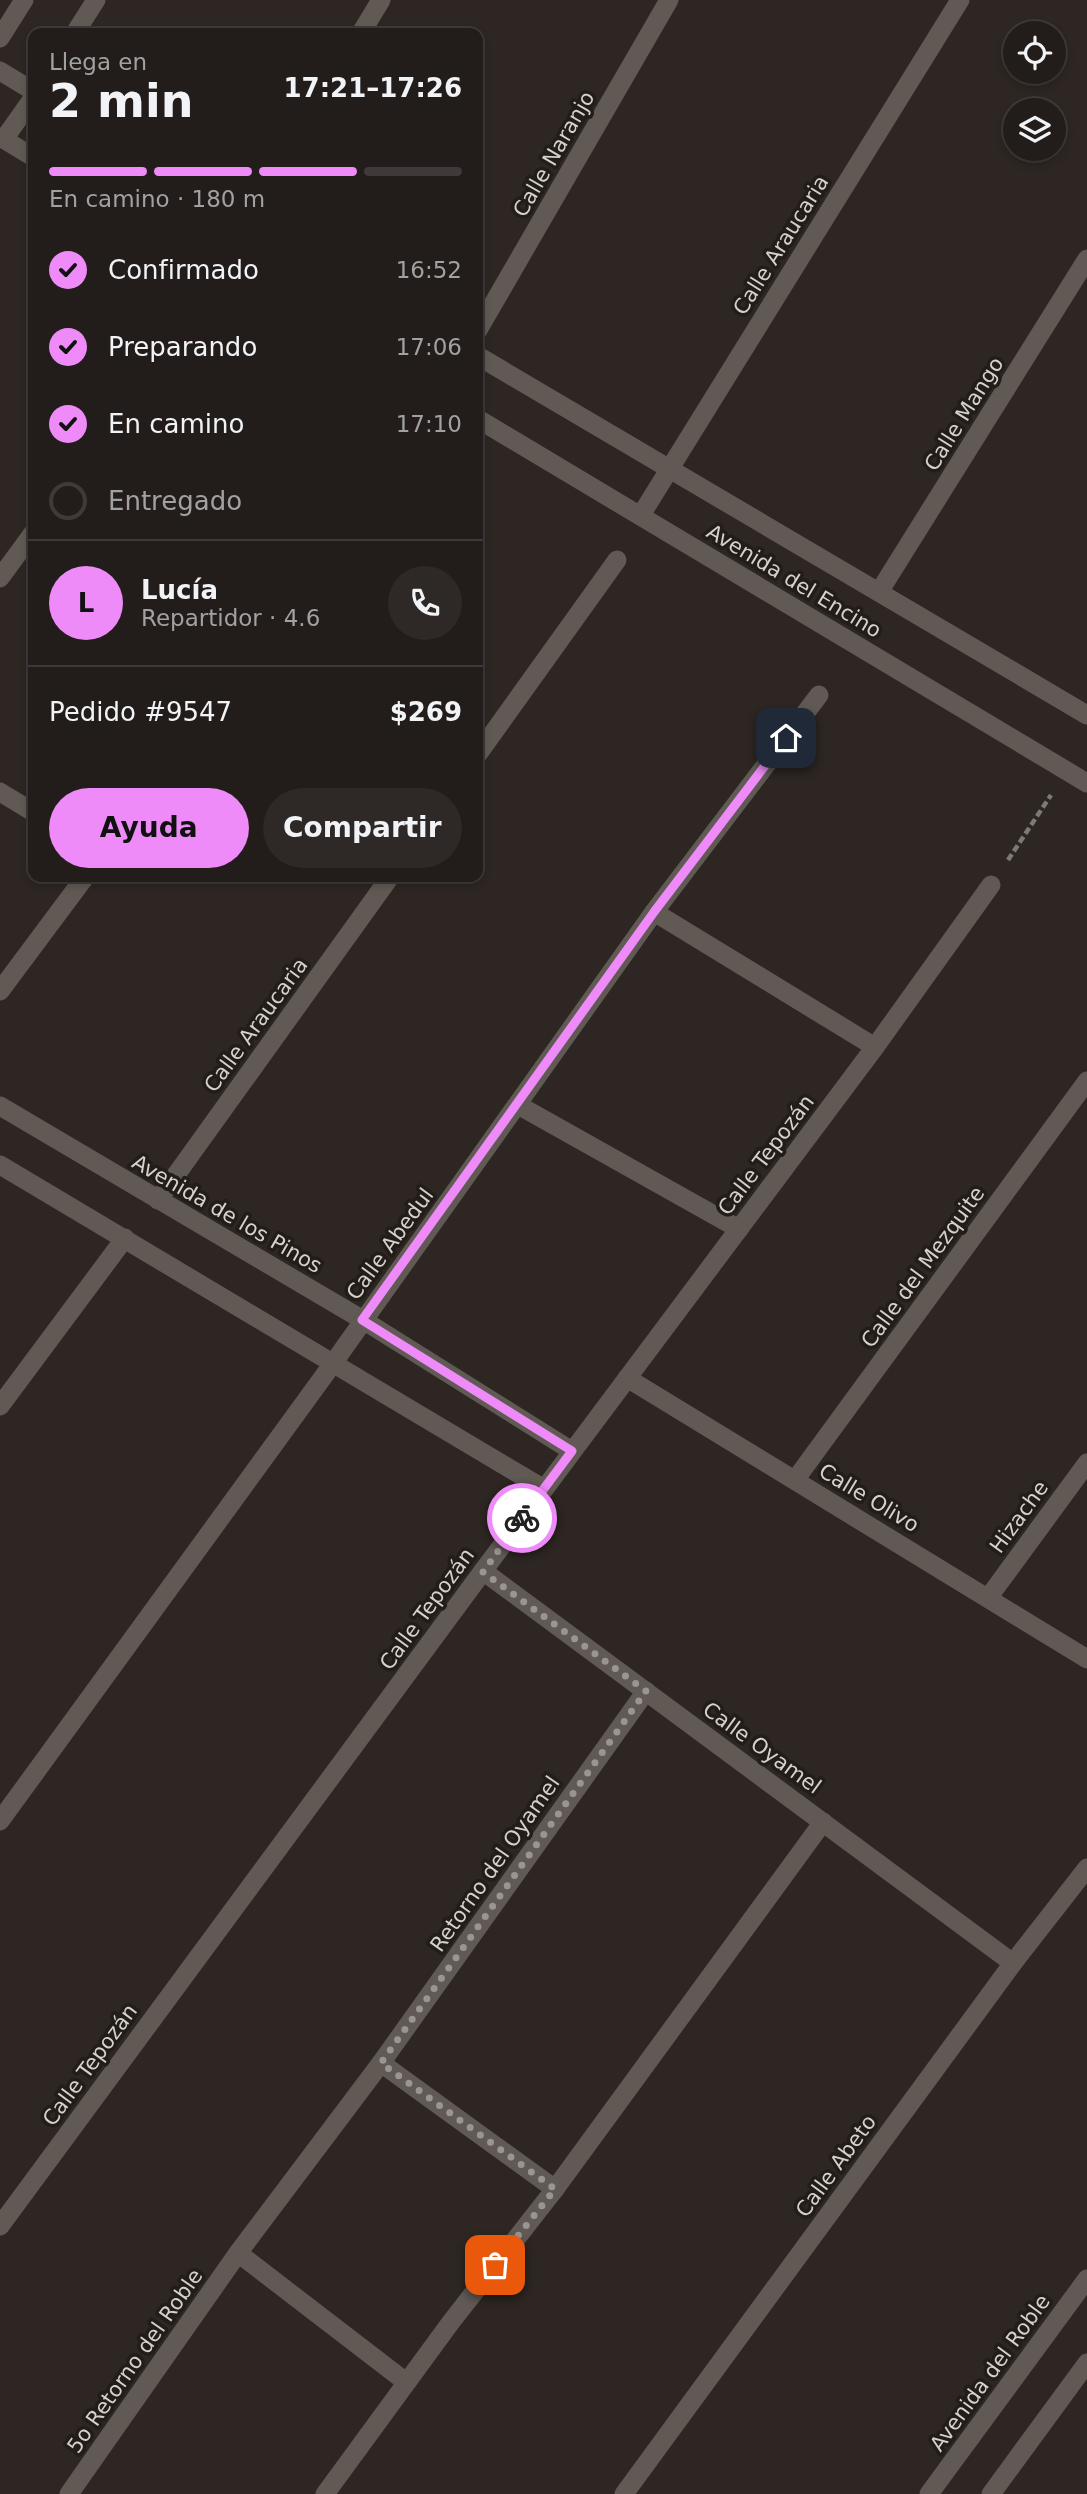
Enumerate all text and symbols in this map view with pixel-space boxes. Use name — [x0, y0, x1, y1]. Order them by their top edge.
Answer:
map controls — [1003, 21, 1066, 161]
button: locate — [1003, 21, 1066, 84]
text: Llega en — [49, 49, 147, 75]
text: 17:21–17:26 — [283, 73, 462, 103]
text: 2 min — [49, 74, 193, 128]
street label: Calle Naranjo — [508, 87, 600, 221]
button: layers — [1003, 98, 1066, 161]
street label: Calle Araucaria — [729, 171, 833, 319]
text: En camino · 180 m — [49, 186, 265, 212]
icon: check — [49, 251, 87, 289]
text: Confirmado — [108, 255, 259, 285]
text: 16:52 — [396, 257, 462, 283]
icon: check — [49, 328, 87, 366]
text: Preparando — [108, 332, 257, 362]
text: 17:06 — [396, 334, 462, 360]
street label: Calle Mango — [920, 353, 1008, 475]
icon: check — [49, 405, 87, 443]
text: En camino — [108, 409, 244, 439]
text: 17:10 — [396, 411, 462, 437]
text: Entregado — [108, 486, 242, 516]
street label: Avenida del Encino — [702, 519, 886, 643]
button: phone — [388, 566, 462, 640]
text: Lucía — [141, 575, 218, 605]
text: L — [78, 588, 94, 618]
text: Repartidor · 4.6 — [141, 605, 320, 631]
text: Pedido #9547 — [49, 697, 232, 727]
text: $269 — [390, 697, 462, 727]
pin — [756, 708, 816, 768]
icon: home — [767, 719, 805, 757]
button: Ayuda — [49, 788, 249, 868]
button: Compartir — [263, 788, 462, 868]
street label: Calle Araucaria — [199, 953, 313, 1097]
street label: Calle Tepozán — [713, 1090, 819, 1220]
street label: Avenida de los Pinos — [128, 1150, 326, 1278]
street label: Calle del Mezquite — [856, 1182, 990, 1352]
street label: Calle Abedul — [342, 1184, 438, 1304]
street label: Calle Olivo — [815, 1459, 923, 1537]
street label: Hizache — [985, 1476, 1053, 1558]
courier — [487, 1483, 557, 1553]
icon: bike — [503, 1499, 541, 1537]
street label: Calle Tepozán — [375, 1544, 479, 1674]
street label: Calle Oyamel — [698, 1697, 826, 1799]
street label: Retorno del Oyamel — [425, 1772, 565, 1956]
street label: Calle Tepozán — [38, 2000, 142, 2130]
street label: Calle Abeto — [791, 2110, 881, 2222]
pin — [465, 2235, 525, 2295]
icon: bag — [476, 2246, 514, 2284]
street label: 5o Retorno del Roble — [62, 2264, 208, 2458]
street label: Avenida del Roble — [925, 2290, 1055, 2456]

